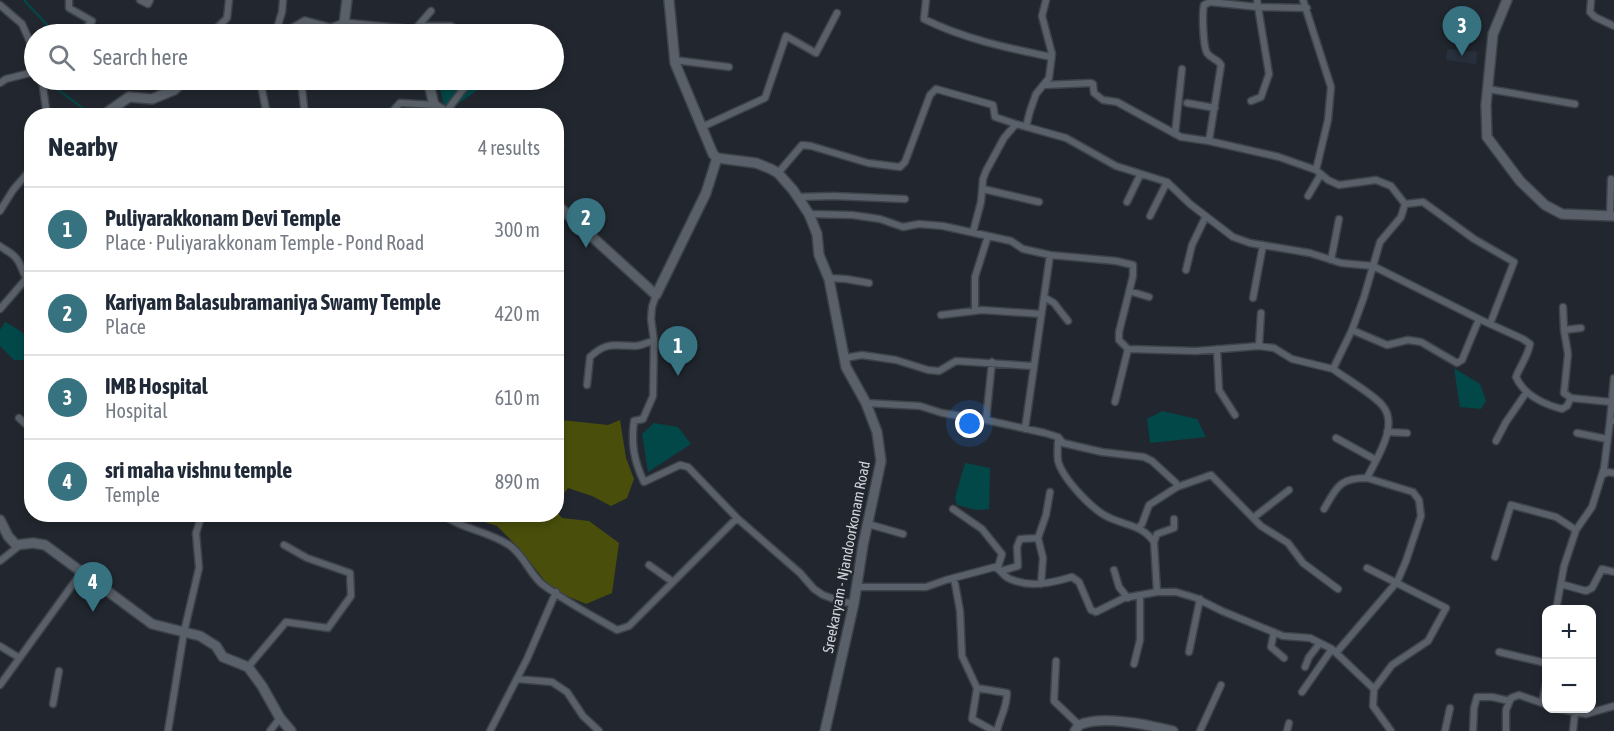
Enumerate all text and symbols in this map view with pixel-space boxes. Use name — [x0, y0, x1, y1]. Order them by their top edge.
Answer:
pin: 3 — [1442, 7, 1482, 56]
search box — [24, 24, 564, 90]
icon: search — [45, 41, 78, 74]
text: Search here — [93, 44, 188, 70]
text: Nearby — [48, 132, 118, 162]
text: 4 results — [478, 136, 540, 159]
pin: 2 — [566, 198, 606, 248]
text: Puliyarakkonam Devi Temple — [105, 205, 341, 231]
text: 1 — [63, 218, 72, 241]
text: 300 m — [495, 218, 540, 241]
text: Place · Puliyarakkonam Temple - Pond Road — [105, 231, 424, 254]
text: Kariyam Balasubramaniya Swamy Temple — [105, 289, 441, 315]
text: 2 — [63, 302, 72, 325]
text: 420 m — [495, 302, 540, 325]
text: Place — [105, 315, 146, 338]
pin: 1 — [658, 326, 698, 376]
text: IMB Hospital — [105, 373, 208, 399]
text: 3 — [63, 386, 72, 409]
text: 610 m — [495, 386, 540, 409]
text: Hospital — [105, 399, 168, 422]
your location — [955, 409, 984, 438]
text: sri maha vishnu temple — [105, 457, 292, 483]
street label: Sreekaryam - Njandoorkonam Road — [819, 460, 873, 654]
text: 4 — [63, 470, 72, 493]
text: 890 m — [495, 470, 540, 493]
text: Temple — [105, 483, 160, 506]
pin: 4 — [74, 562, 112, 612]
map controls — [1542, 605, 1596, 713]
button: + — [1542, 605, 1596, 659]
button: − — [1542, 659, 1596, 713]

